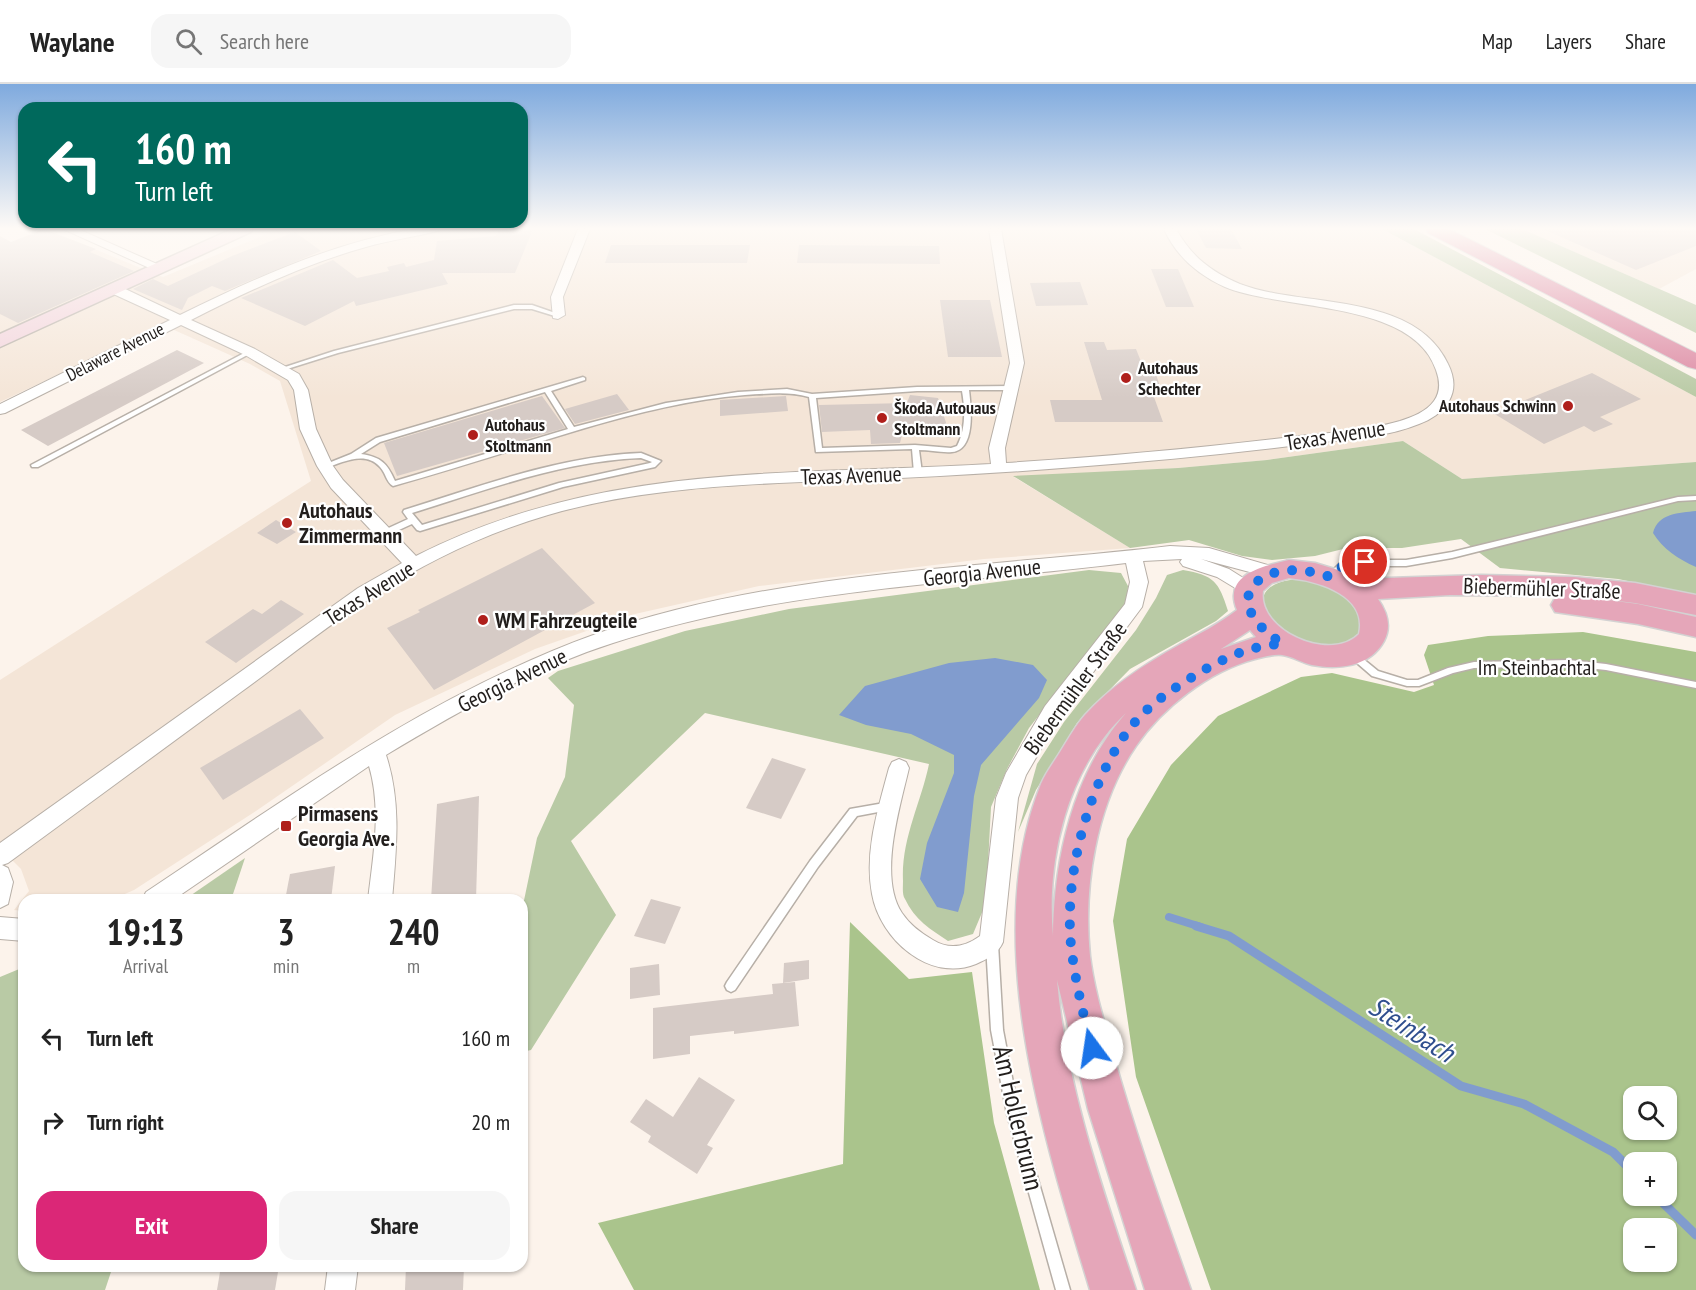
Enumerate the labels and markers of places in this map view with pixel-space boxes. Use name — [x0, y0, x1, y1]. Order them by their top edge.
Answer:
place label: Autohaus Schechter — [1137, 356, 1201, 400]
marker: Autohaus Schechter — [1119, 371, 1133, 385]
place label: Autohaus Schwinn — [1438, 394, 1556, 417]
place label: Škoda Autouaus Stoltmann — [894, 396, 996, 440]
marker: Autohaus Schwinn — [1561, 399, 1575, 413]
marker: Škoda Autouaus Stoltmann — [875, 411, 889, 425]
place label: Autohaus Stoltmann — [484, 413, 551, 457]
marker: Autohaus Stoltmann — [466, 428, 480, 442]
place label: Autohaus Zimmermann — [298, 496, 402, 549]
marker: Autohaus Zimmermann — [280, 516, 294, 530]
pin — [1339, 536, 1390, 587]
place label: WM Fahrzeugteile — [494, 606, 637, 634]
marker: WM Fahrzeugteile — [476, 613, 490, 627]
place label: Pirmasens Georgia Ave. — [298, 799, 395, 852]
marker: Pirmasens Georgia Ave. — [279, 819, 293, 833]

